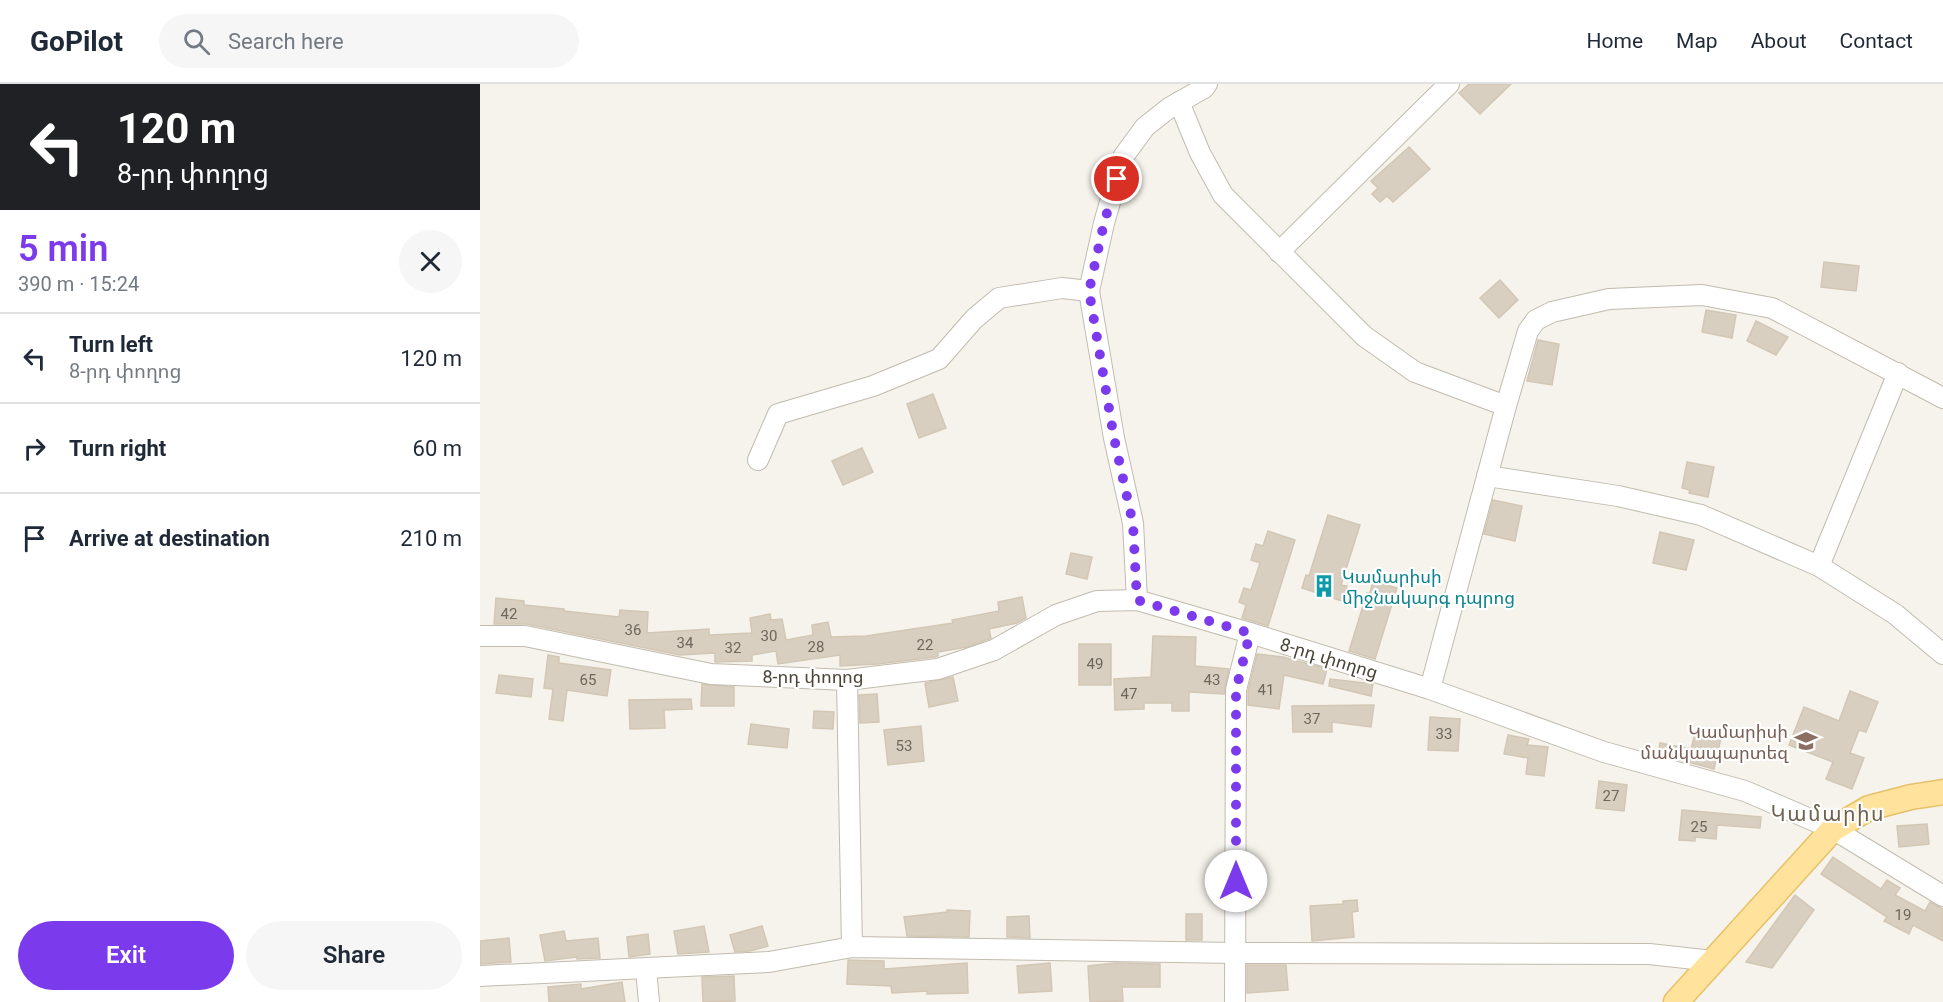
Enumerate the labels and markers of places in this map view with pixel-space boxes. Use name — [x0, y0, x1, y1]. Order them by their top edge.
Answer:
pin — [1091, 153, 1142, 204]
place label: Կամարիսի միջնակարգ դպրոց — [1342, 566, 1515, 608]
building icon: Կամարիսի միջնակարգ դպրոց — [1311, 573, 1337, 599]
place label: Կամարիսի մանկապարտեզ — [1640, 721, 1789, 763]
school or university icon: Կամարիսի մանկապարտեզ — [1793, 728, 1819, 754]

